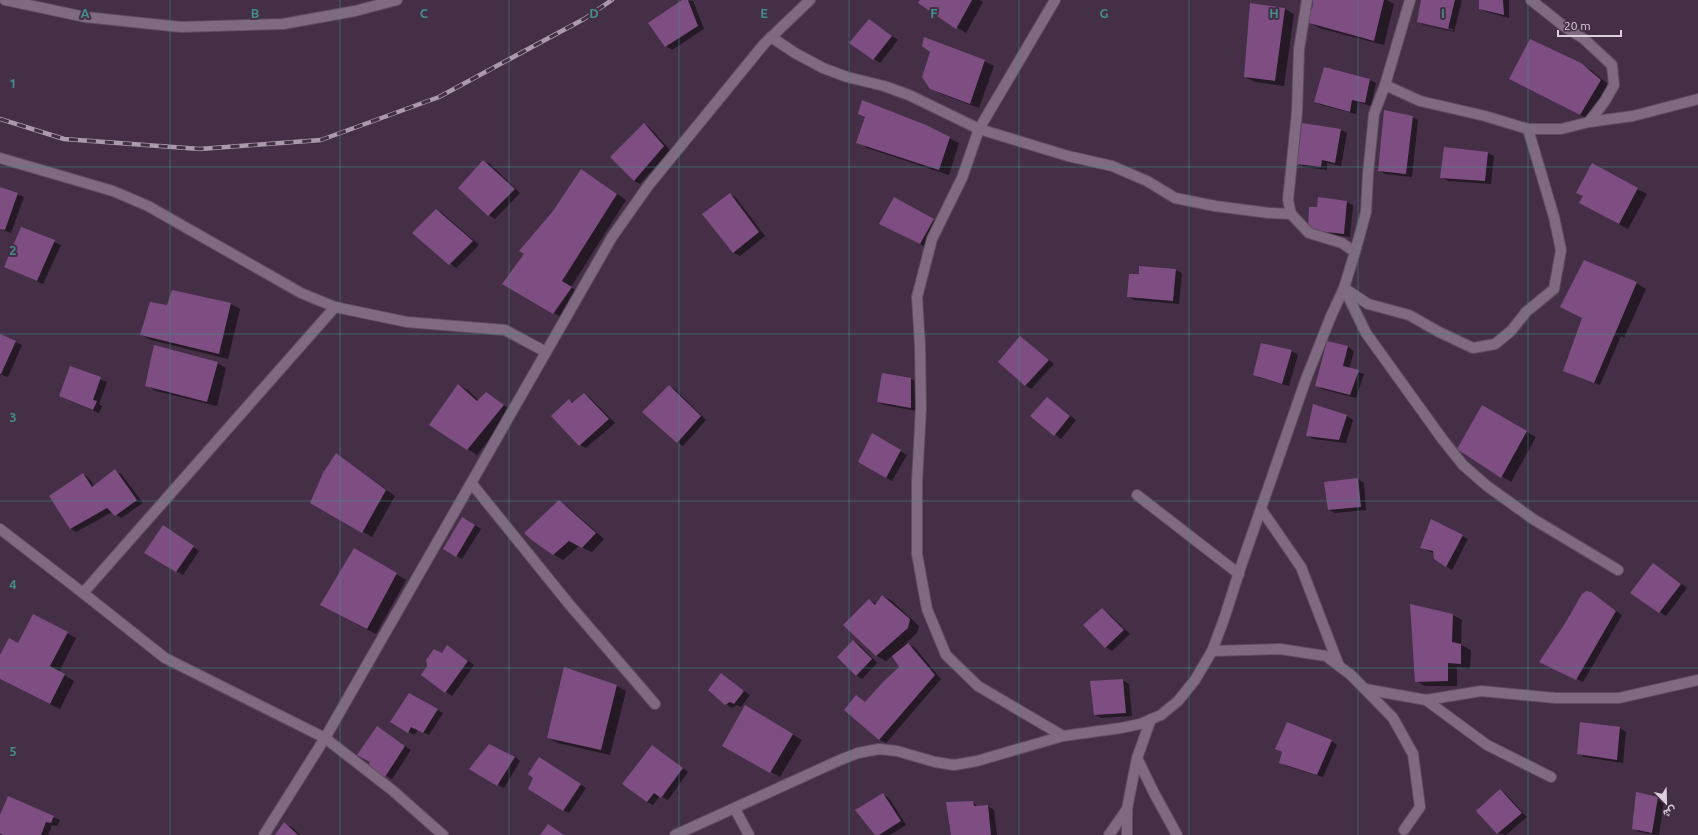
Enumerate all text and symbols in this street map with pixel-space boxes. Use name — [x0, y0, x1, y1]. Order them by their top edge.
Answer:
text: A — [80, 6, 90, 20]
text: B — [251, 6, 260, 20]
text: C — [420, 6, 429, 20]
text: D — [589, 6, 599, 20]
text: E — [760, 6, 768, 20]
text: F — [930, 6, 938, 20]
text: G — [1100, 6, 1109, 20]
text: H — [1269, 6, 1279, 20]
text: I — [1441, 6, 1445, 20]
scale bar — [1558, 12, 1621, 38]
text: 20 m — [1564, 19, 1591, 32]
text: 1 — [9, 76, 17, 90]
text: 2 — [9, 243, 17, 257]
text: 3 — [9, 410, 17, 424]
text: 4 — [9, 577, 17, 591]
text: 5 — [9, 744, 17, 758]
north arrow — [1646, 783, 1686, 823]
text: ش — [1661, 803, 1678, 820]

